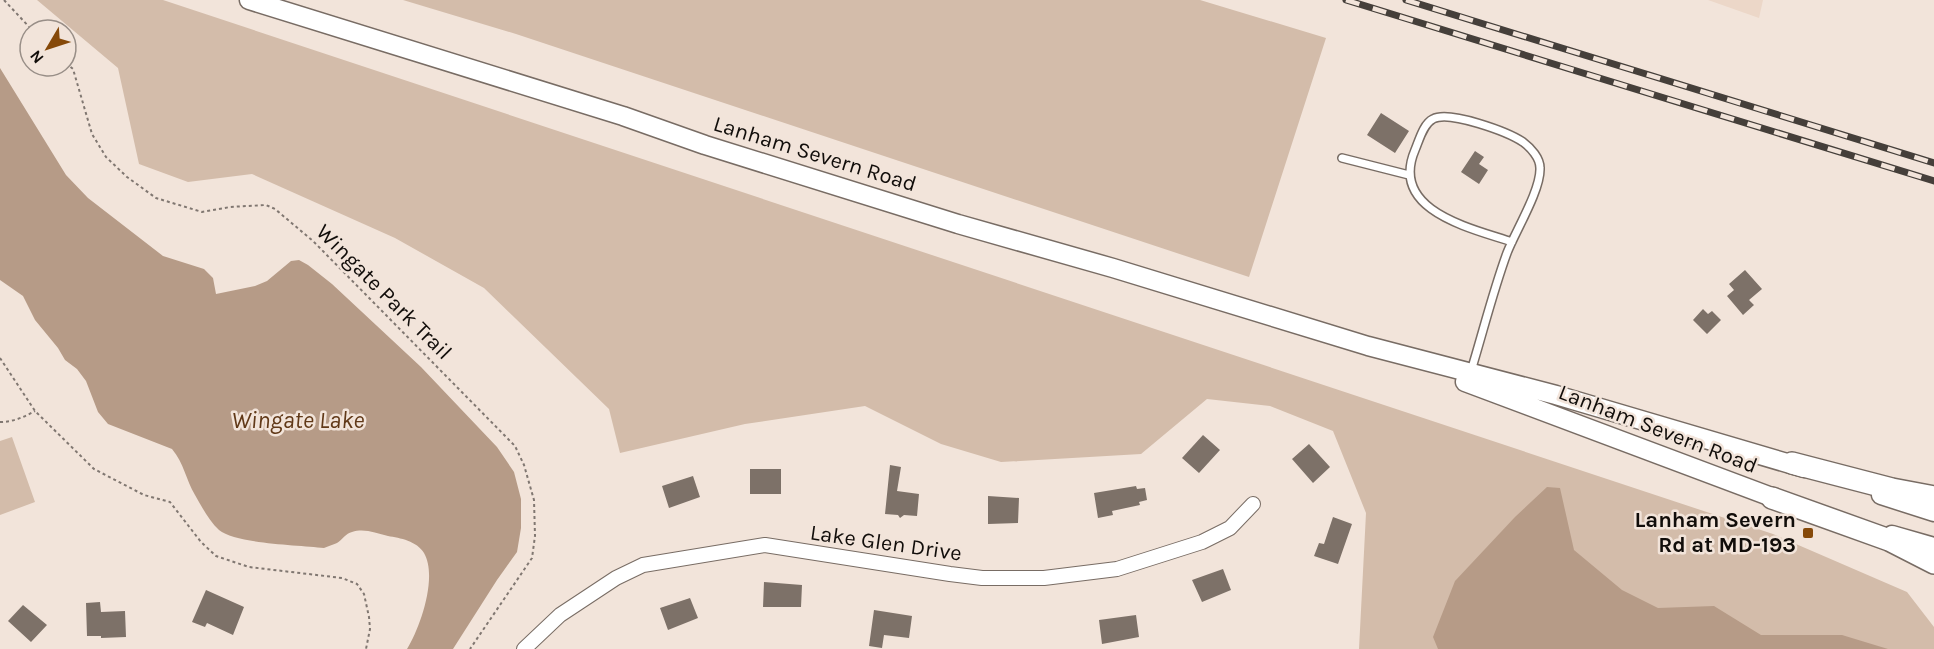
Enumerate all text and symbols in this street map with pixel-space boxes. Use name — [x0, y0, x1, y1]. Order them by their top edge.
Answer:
north arrow — [18, 18, 78, 78]
text: N — [26, 47, 48, 68]
street label: Lanham Severn Road — [710, 111, 920, 197]
street label: Wingate Park Trail — [311, 219, 457, 365]
street label: Lanham Severn Road — [1555, 379, 1761, 479]
water label: Wingate Lake — [232, 406, 364, 434]
place label: Lanham Severn Rd at MD-193 — [1634, 507, 1796, 558]
street label: Lake Glen Drive — [809, 519, 963, 567]
marker: Lanham Severn Rd at MD-193 — [1801, 526, 1815, 540]

